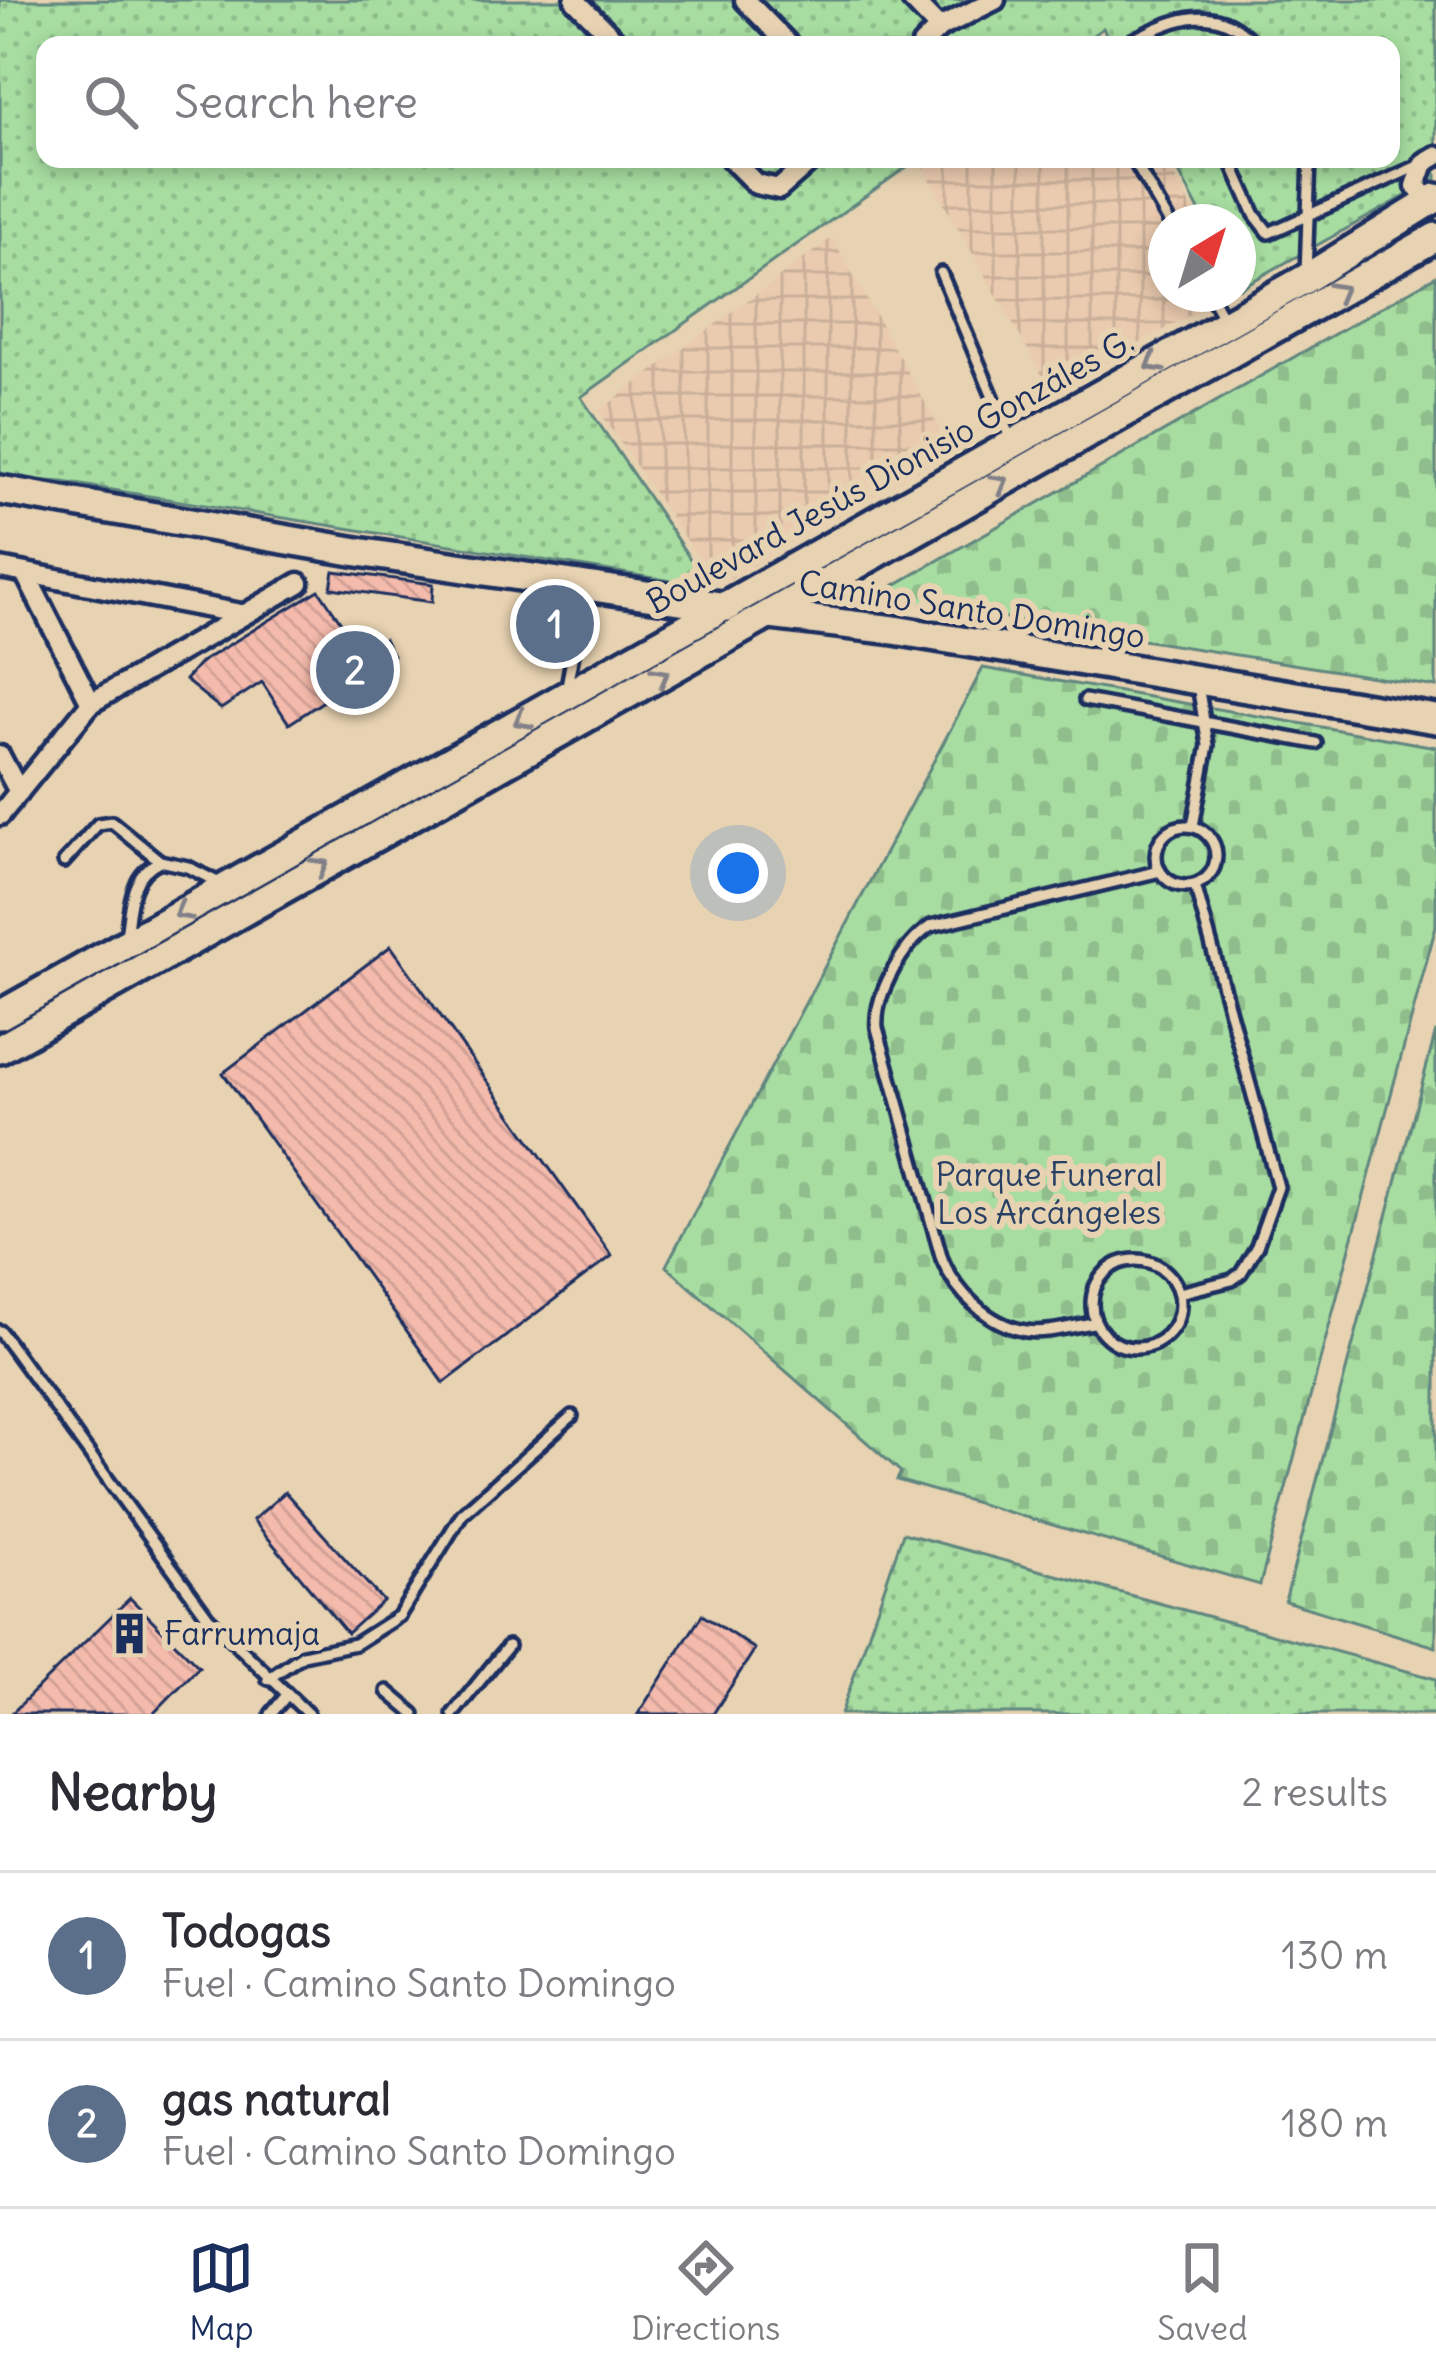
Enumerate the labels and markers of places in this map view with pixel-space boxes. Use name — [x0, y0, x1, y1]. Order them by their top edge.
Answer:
pin: 1 — [516, 579, 594, 669]
pin: 2 — [316, 625, 394, 715]
building icon: Farrumaja — [107, 1610, 153, 1656]
place label: Farrumaja — [164, 1612, 320, 1654]

